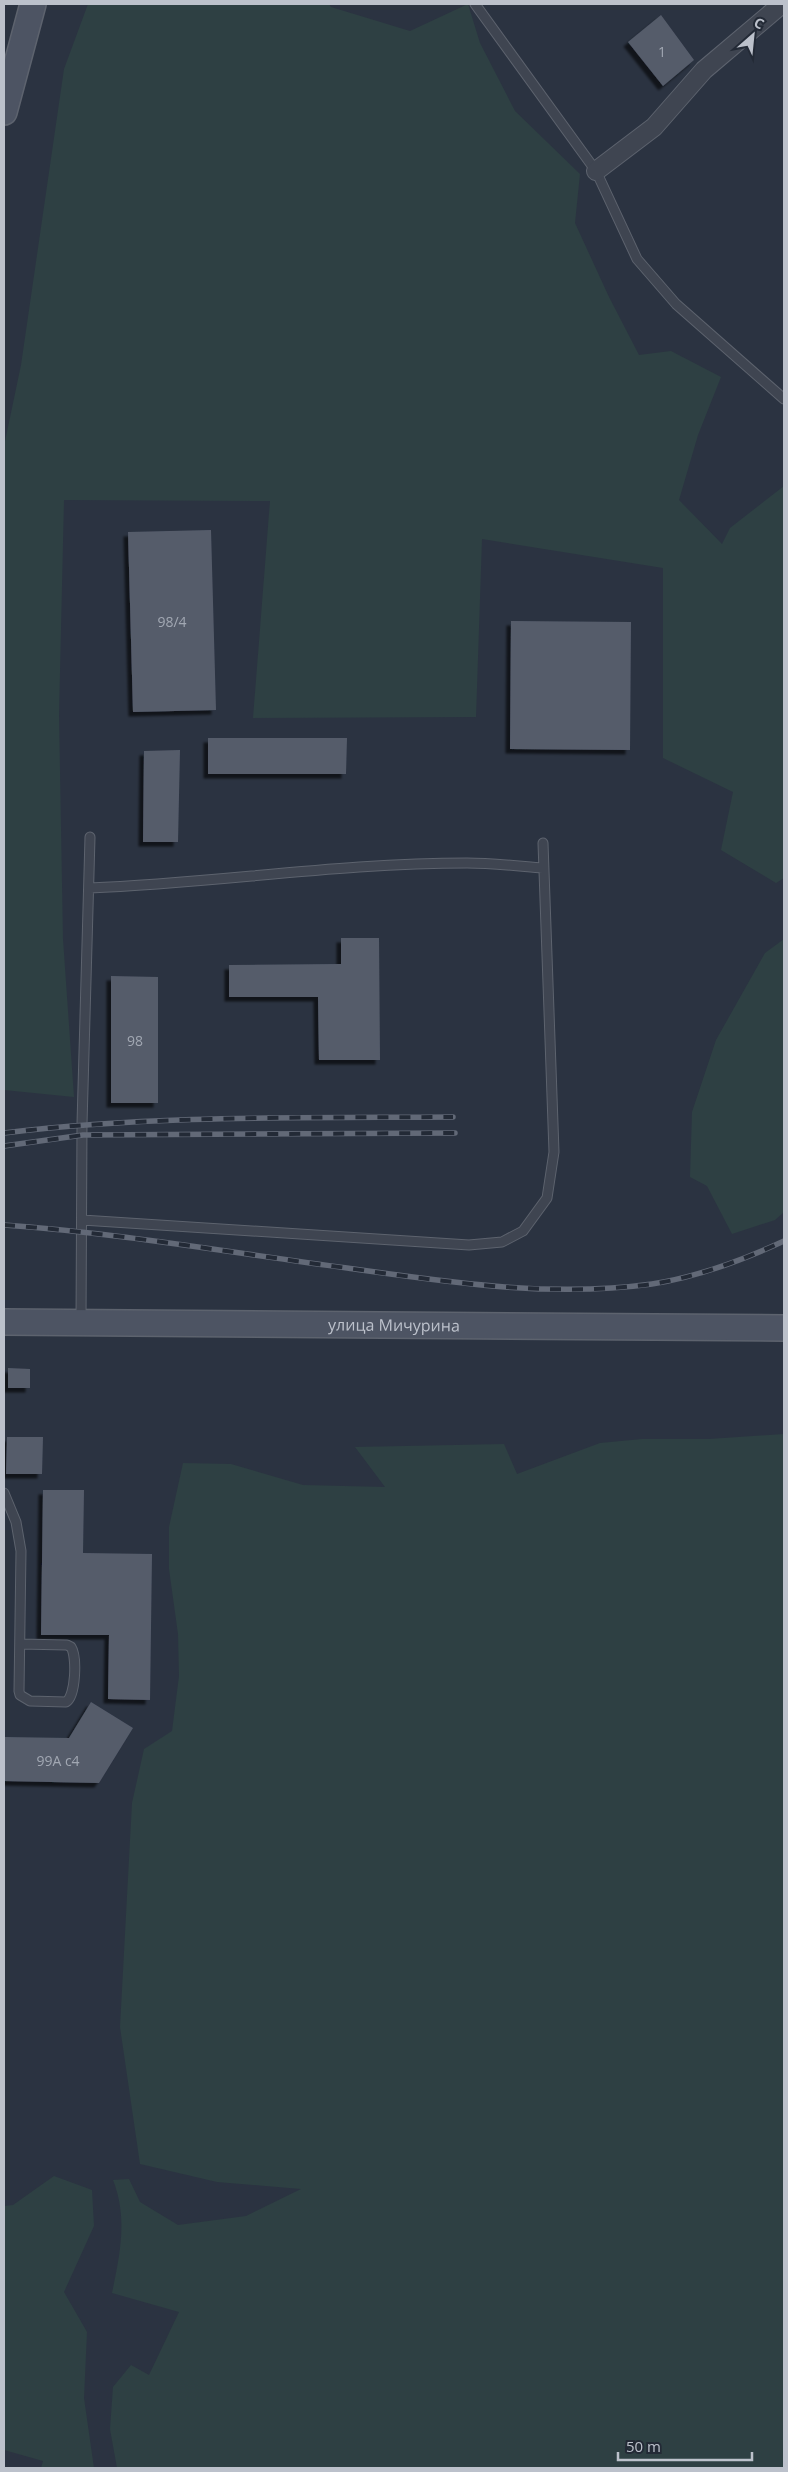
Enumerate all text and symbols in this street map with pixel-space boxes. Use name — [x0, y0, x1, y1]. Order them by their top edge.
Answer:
north arrow — [728, 10, 778, 60]
text: С — [751, 12, 767, 33]
house number: 1 — [658, 42, 666, 61]
house number: 98/4 — [157, 612, 187, 631]
house number: 98 — [127, 1031, 143, 1050]
street label: улица Мичурина — [328, 1313, 460, 1337]
house number: 99А с4 — [36, 1751, 80, 1770]
scale bar — [618, 2430, 752, 2462]
text: 50 m — [626, 2436, 661, 2456]

